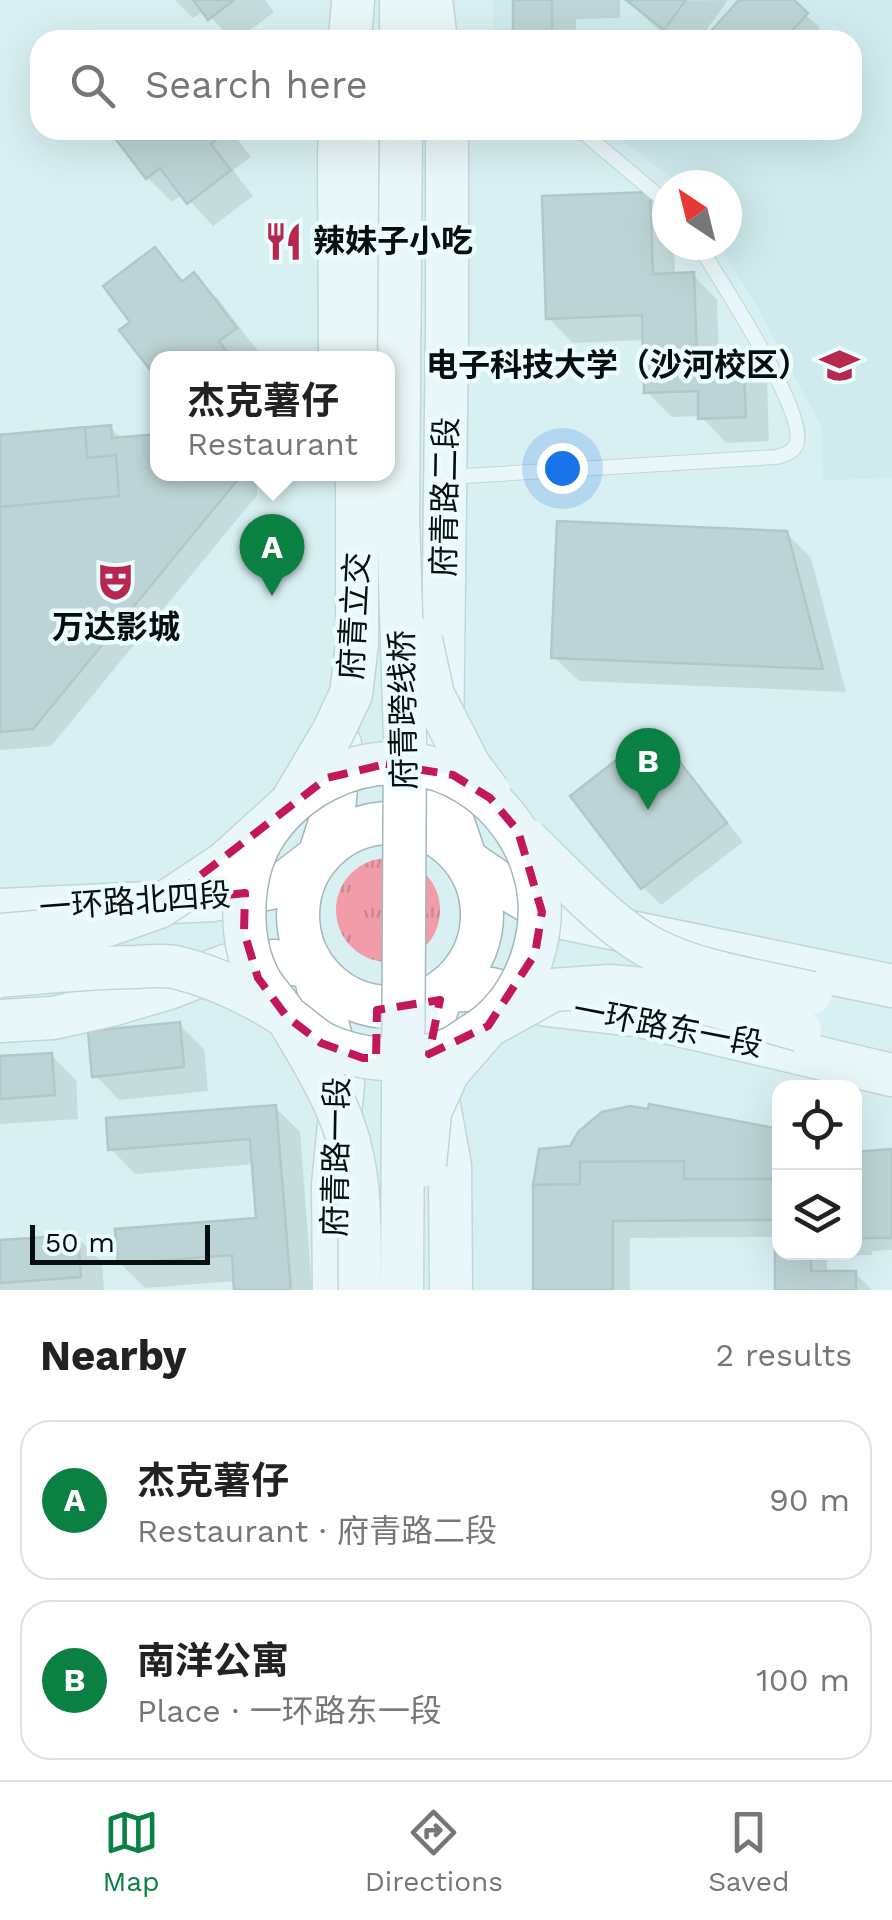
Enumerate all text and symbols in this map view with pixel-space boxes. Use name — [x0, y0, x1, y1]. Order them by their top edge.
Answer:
search box — [30, 30, 862, 140]
icon: search — [65, 58, 120, 113]
text: Search here — [145, 63, 368, 107]
north arrow — [652, 170, 742, 260]
restaurant icon: 辣妹子小吃 — [262, 220, 304, 262]
place label: 辣妹子小吃 — [313, 222, 473, 260]
school or university icon: 电子科技大学（沙河校区） — [819, 344, 861, 386]
place label: 电子科技大学（沙河校区） — [426, 346, 810, 384]
popup — [150, 351, 395, 481]
text: 杰克薯仔 — [187, 379, 339, 423]
street label: 府青路二段 — [425, 417, 465, 577]
text: Restaurant — [187, 425, 358, 463]
your location — [537, 443, 588, 494]
pin: A — [240, 514, 304, 596]
street label: 府青立交 — [332, 551, 376, 681]
theatre icon: 万达影城 — [95, 561, 137, 603]
place label: 万达影城 — [52, 608, 180, 646]
street label: 府青跨线桥 — [383, 630, 423, 790]
pin: B — [616, 728, 680, 810]
street label: 一环路北四段 — [38, 875, 232, 927]
street label: 一环路东一段 — [570, 990, 766, 1064]
street label: 府青路一段 — [316, 1077, 356, 1237]
map controls — [772, 1080, 862, 1260]
button: locate — [772, 1080, 862, 1170]
button: layers — [772, 1170, 862, 1260]
scale bar — [30, 1220, 210, 1264]
text: 50 m — [45, 1226, 115, 1259]
text: Nearby — [40, 1331, 187, 1380]
text: 2 results — [715, 1336, 852, 1374]
text: 杰克薯仔 — [137, 1459, 289, 1503]
text: A — [64, 1481, 85, 1519]
text: 90 m — [769, 1481, 850, 1519]
text: Restaurant · 府青路二段 — [137, 1512, 497, 1550]
text: 南洋公寓 — [137, 1639, 289, 1683]
text: B — [64, 1661, 85, 1699]
text: 100 m — [756, 1661, 850, 1699]
text: Place · 一环路东一段 — [137, 1692, 442, 1730]
tab: Map — [103, 1805, 160, 1898]
tab: Directions — [365, 1805, 503, 1898]
tab: Saved — [708, 1805, 789, 1898]

